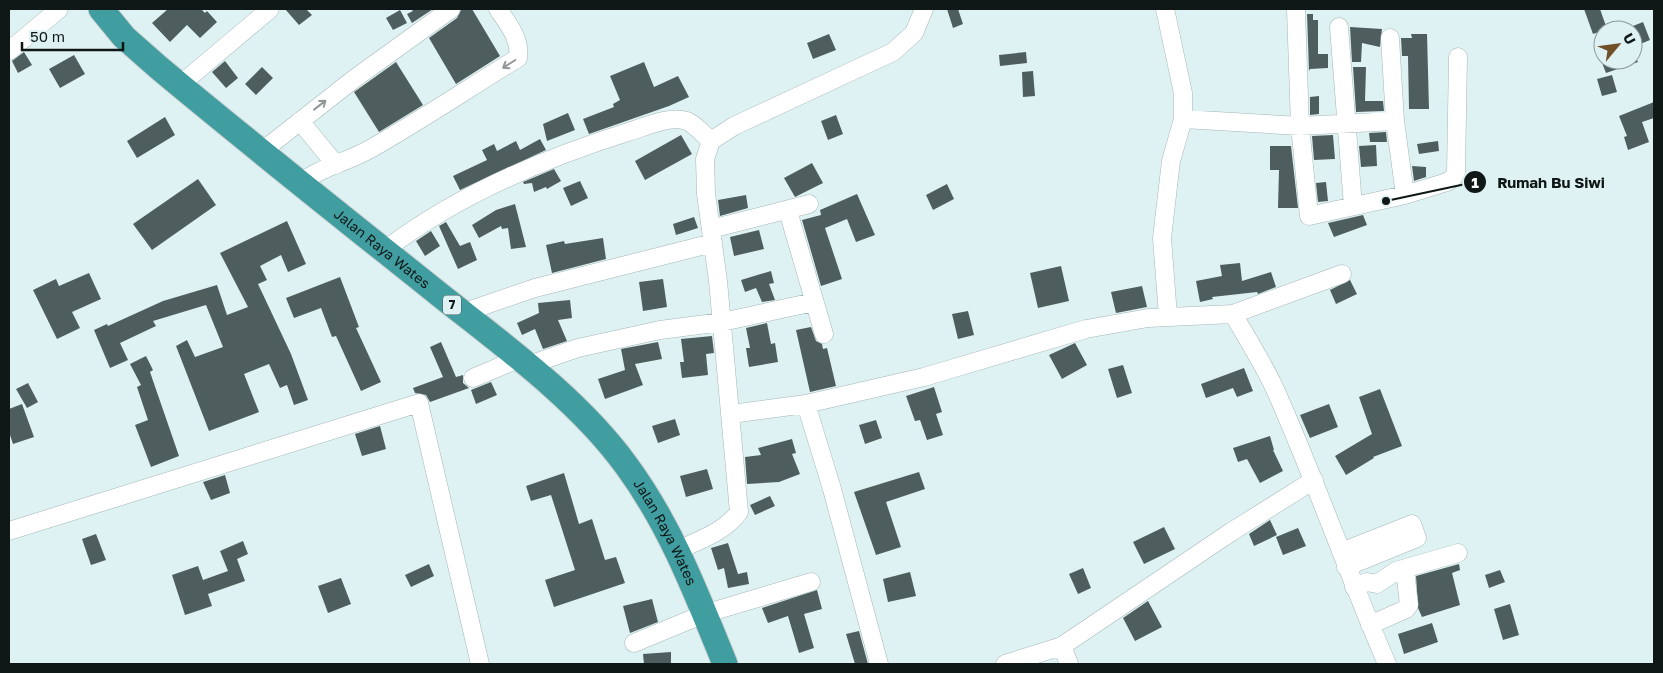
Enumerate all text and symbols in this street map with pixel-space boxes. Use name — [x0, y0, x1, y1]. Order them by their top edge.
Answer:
scale bar — [22, 20, 124, 52]
north arrow — [1593, 20, 1643, 70]
text: 50 m — [30, 27, 65, 45]
text: U — [1620, 30, 1640, 47]
one-way arrow — [502, 59, 516, 69]
one-way arrow — [313, 100, 326, 111]
callout: Rumah Bu Siwi — [1462, 167, 1615, 197]
text: 1 — [1471, 173, 1479, 191]
text: Rumah Bu Siwi — [1497, 173, 1605, 191]
street label: Jalan Raya Wates — [331, 205, 434, 292]
road number: 7 — [443, 296, 461, 314]
street label: Jalan Raya Wates — [630, 476, 700, 588]

